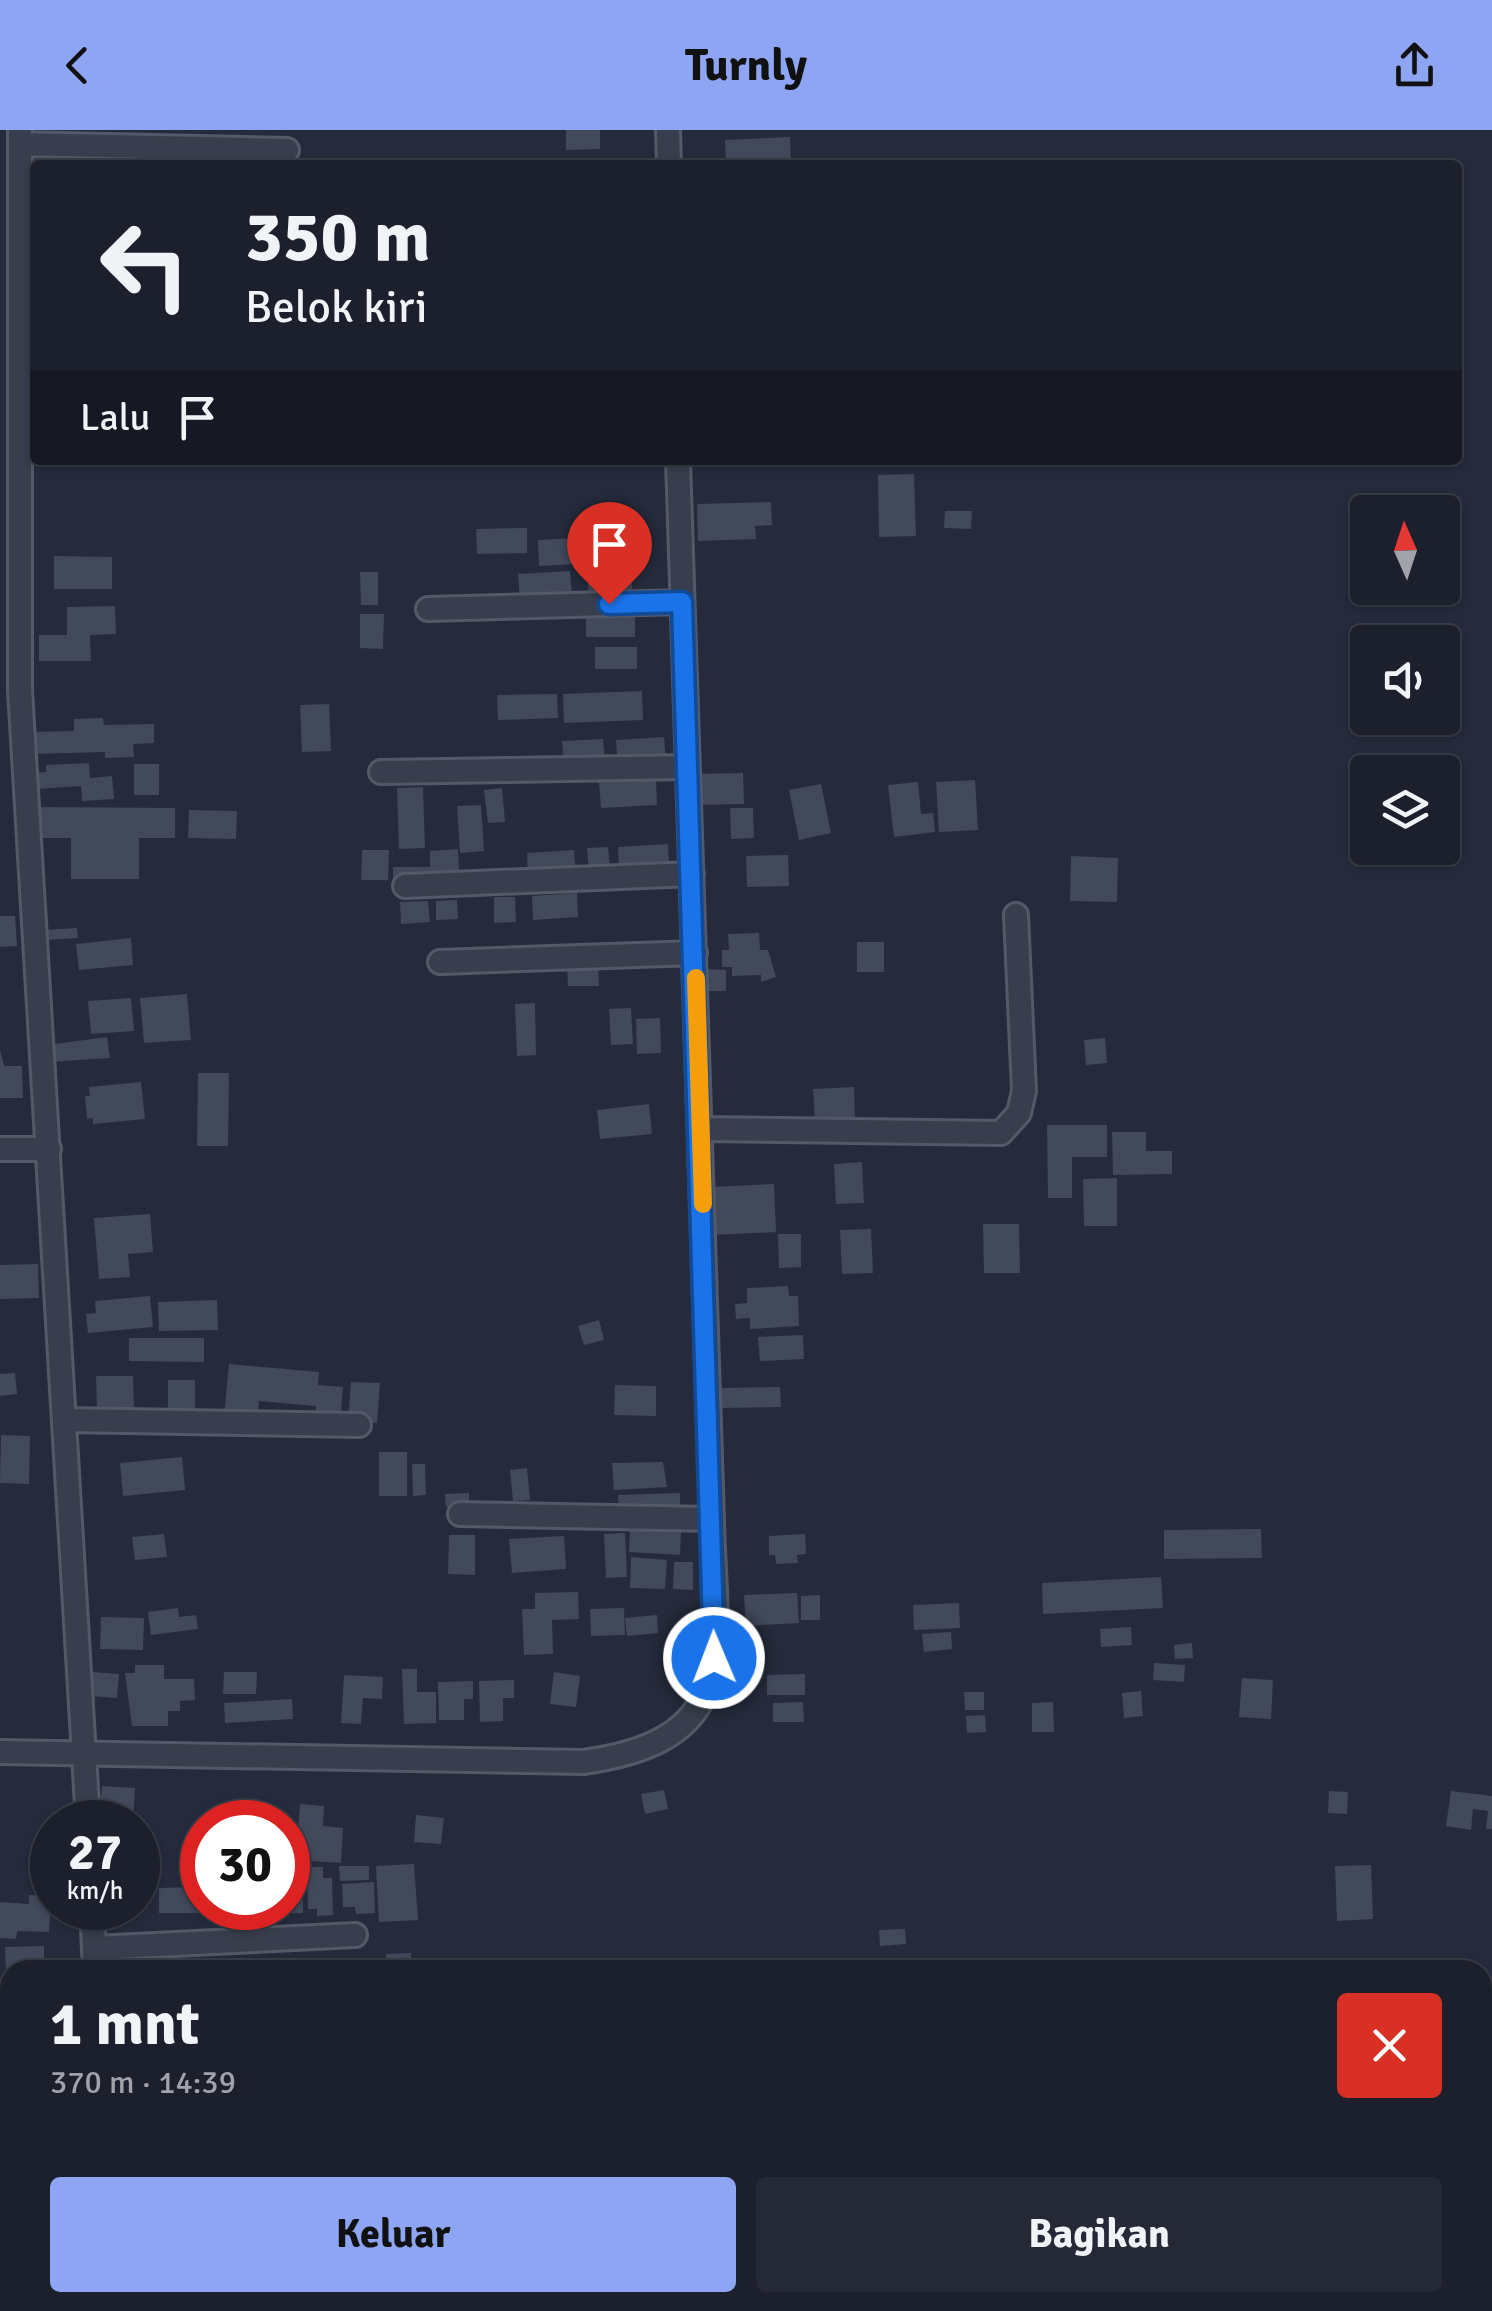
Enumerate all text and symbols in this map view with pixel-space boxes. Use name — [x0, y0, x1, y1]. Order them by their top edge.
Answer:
icon: back — [50, 38, 105, 93]
text: Turnly — [685, 38, 807, 93]
icon: share — [1387, 38, 1442, 93]
text: 350 m — [245, 194, 430, 280]
icon: left — [80, 200, 210, 330]
text: Belok kiri — [245, 280, 427, 335]
icon: arrive — [170, 390, 225, 445]
text: Lalu — [80, 394, 150, 441]
north arrow — [1350, 495, 1460, 605]
map controls — [1350, 495, 1460, 865]
pin — [567, 502, 652, 605]
icon: arrive — [582, 517, 637, 572]
button: sound — [1350, 625, 1460, 735]
button: layers — [1350, 755, 1460, 865]
position arrow — [662, 1606, 766, 1710]
speed limit sign: 30 — [180, 1800, 310, 1930]
text: 27 — [68, 1822, 122, 1884]
text: km/h — [67, 1875, 123, 1906]
text: 1 mnt — [50, 1988, 199, 2062]
button: close — [1337, 1993, 1442, 2098]
text: 370 m · 14:39 — [50, 2063, 236, 2102]
button: Keluar — [50, 2177, 736, 2292]
button: Bagikan — [756, 2177, 1442, 2292]

